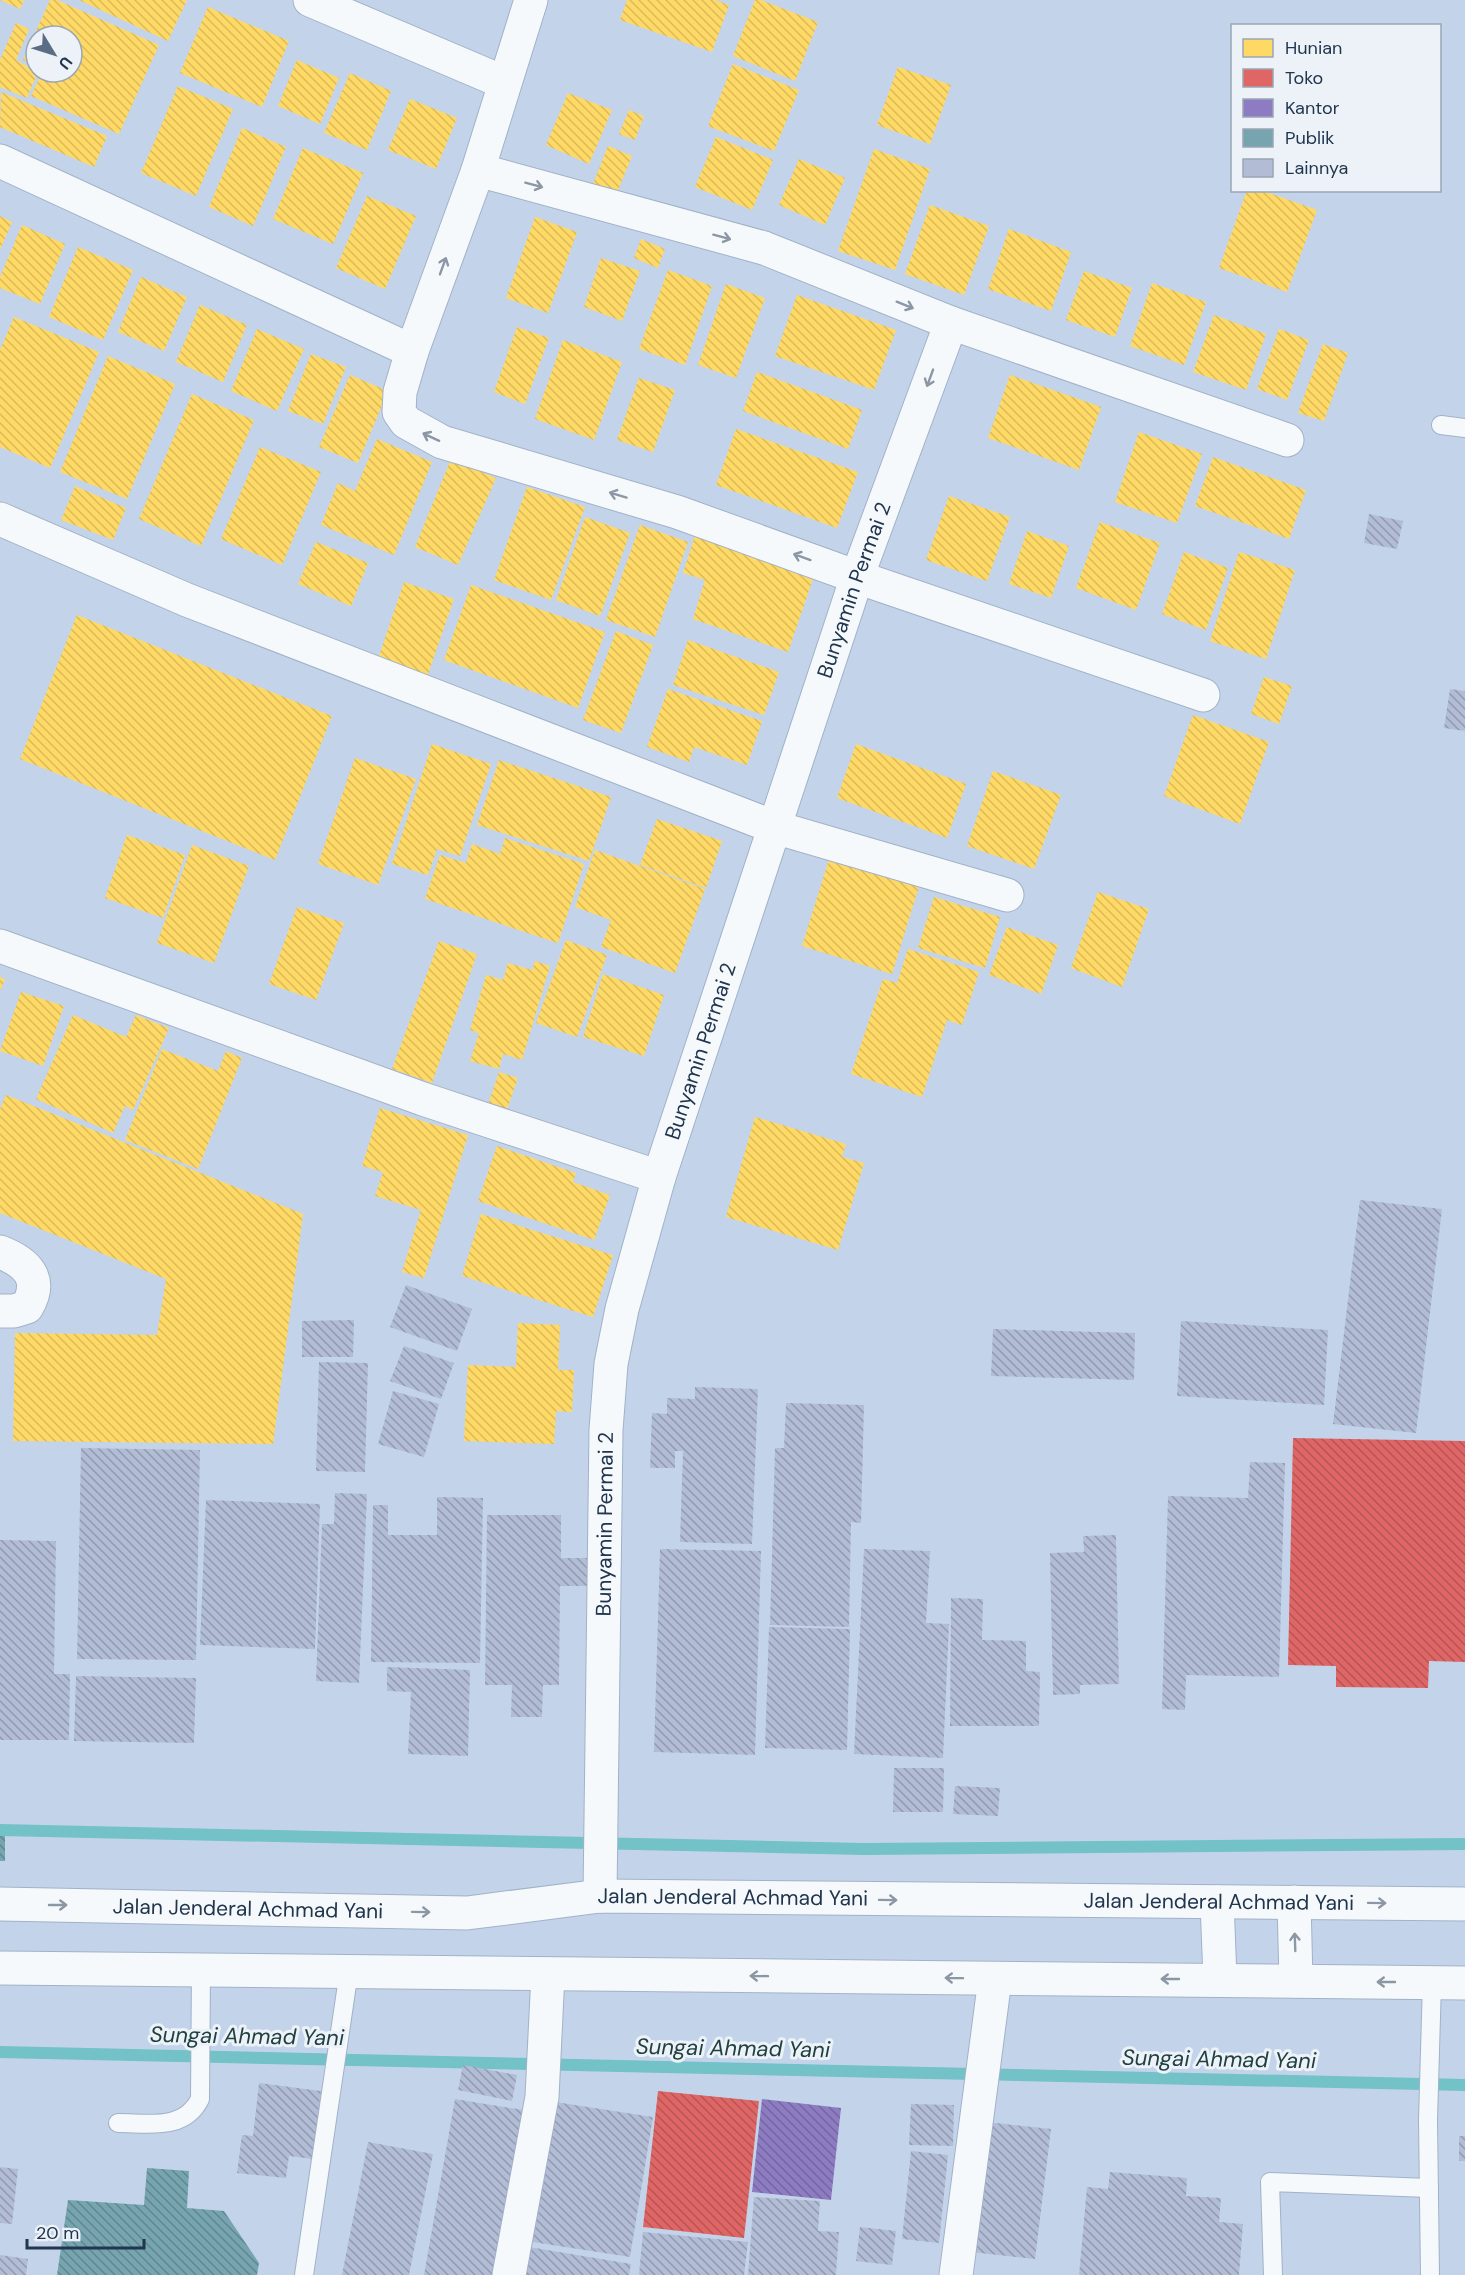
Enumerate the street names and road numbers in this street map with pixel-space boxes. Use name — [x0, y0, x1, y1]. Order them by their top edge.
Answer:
street label: Bunyamin Permai 2 — [811, 498, 898, 682]
street label: Bunyamin Permai 2 — [658, 959, 743, 1143]
street label: Bunyamin Permai 2 — [590, 1432, 620, 1616]
street label: Jalan Jenderal Achmad Yani — [597, 1882, 868, 1912]
street label: Jalan Jenderal Achmad Yani — [1083, 1886, 1354, 1917]
street label: Jalan Jenderal Achmad Yani — [112, 1892, 383, 1925]

